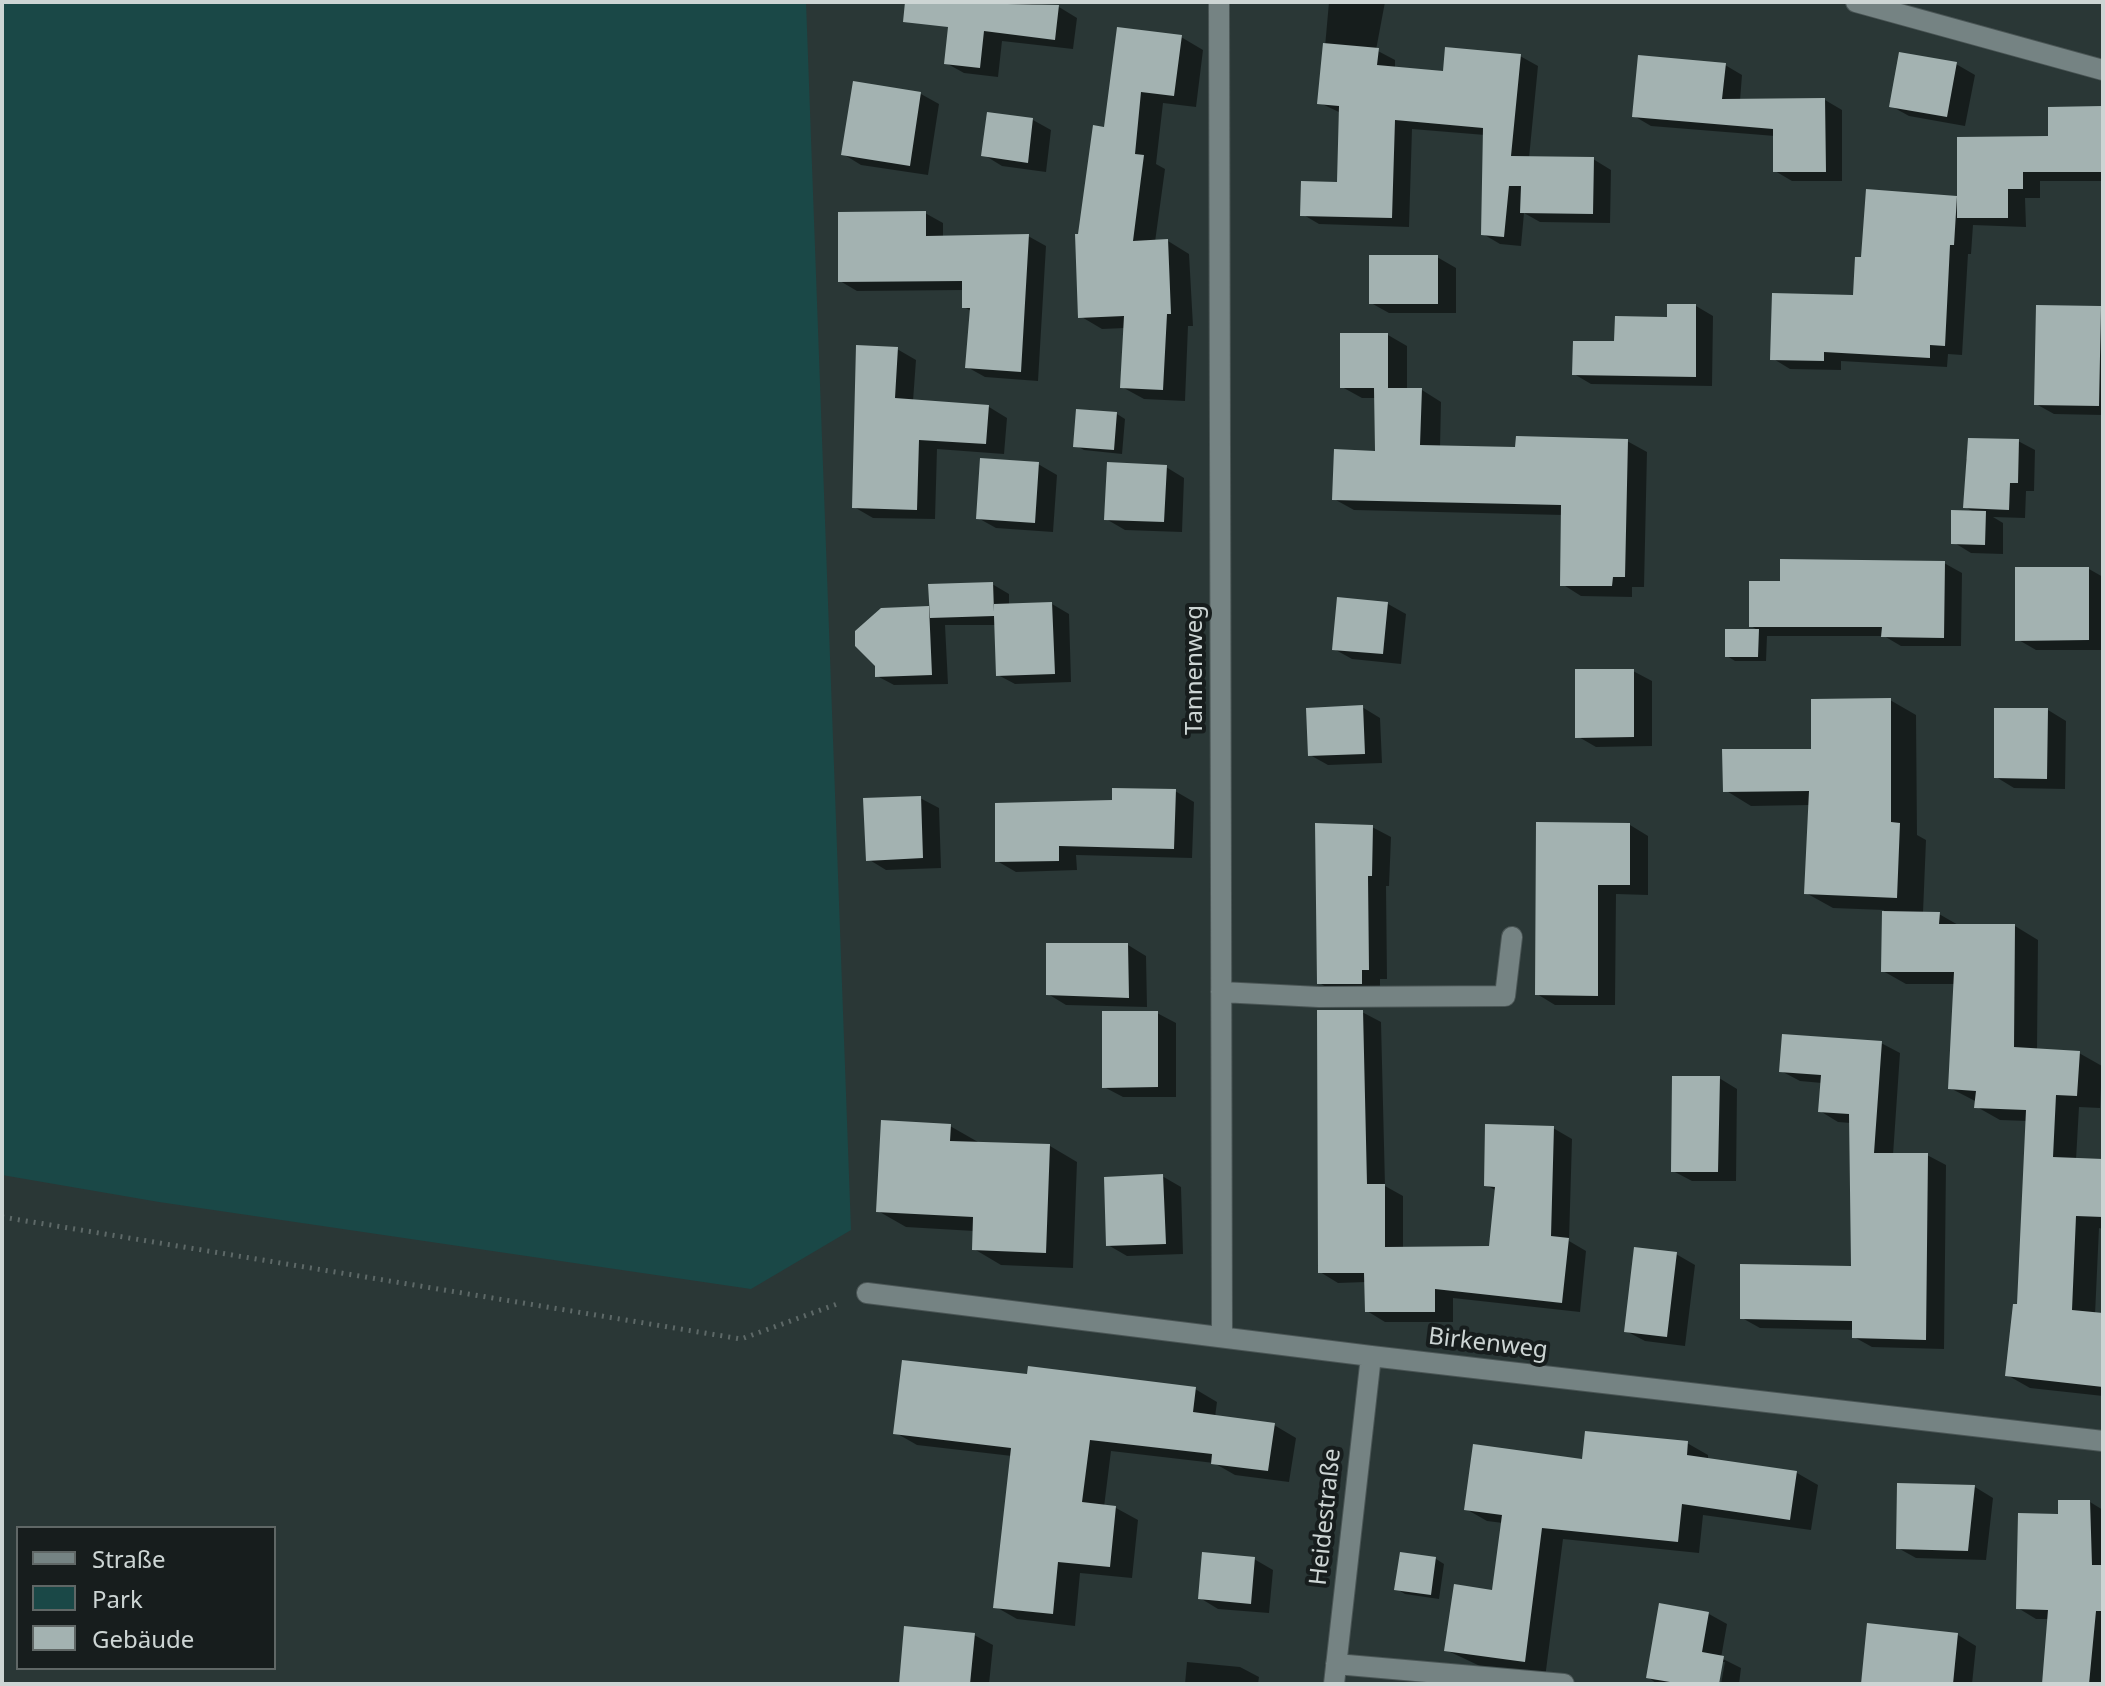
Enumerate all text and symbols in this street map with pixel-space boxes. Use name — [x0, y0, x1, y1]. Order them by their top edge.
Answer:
street label: Tannenweg — [1181, 605, 1209, 735]
street label: Birkenweg — [1427, 1322, 1549, 1366]
street label: Heidestraße — [1304, 1447, 1348, 1587]
legend — [16, 1526, 276, 1670]
text: Straße — [92, 1542, 165, 1575]
text: Park — [92, 1582, 143, 1615]
text: Gebäude — [92, 1622, 194, 1655]

